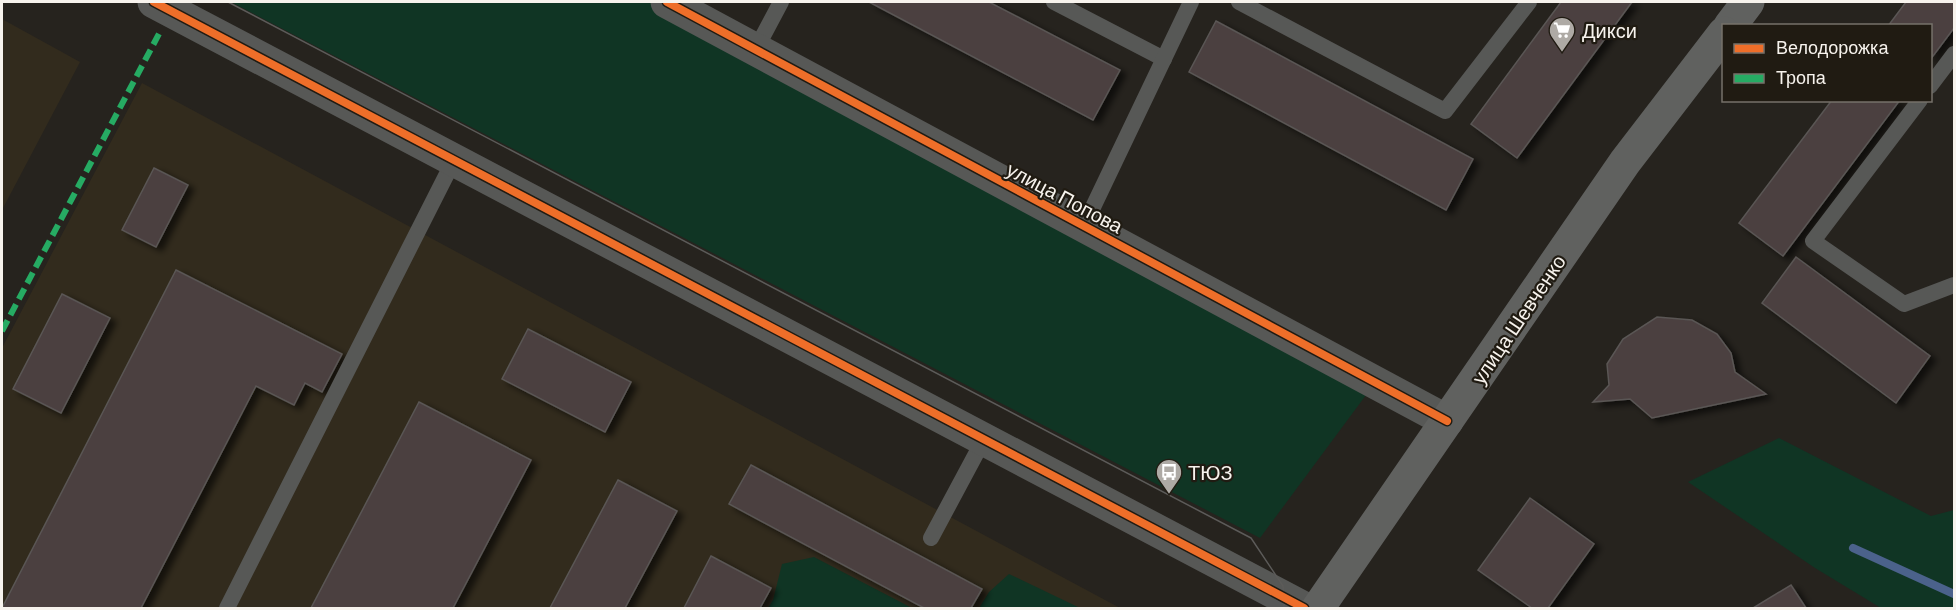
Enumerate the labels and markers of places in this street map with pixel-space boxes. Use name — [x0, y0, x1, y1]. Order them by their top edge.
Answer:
supermarket icon: Дикси — [1547, 15, 1577, 53]
place label: Дикси — [1582, 18, 1637, 42]
bus stop icon: ТЮЗ — [1154, 457, 1184, 495]
place label: ТЮЗ — [1188, 460, 1233, 484]

